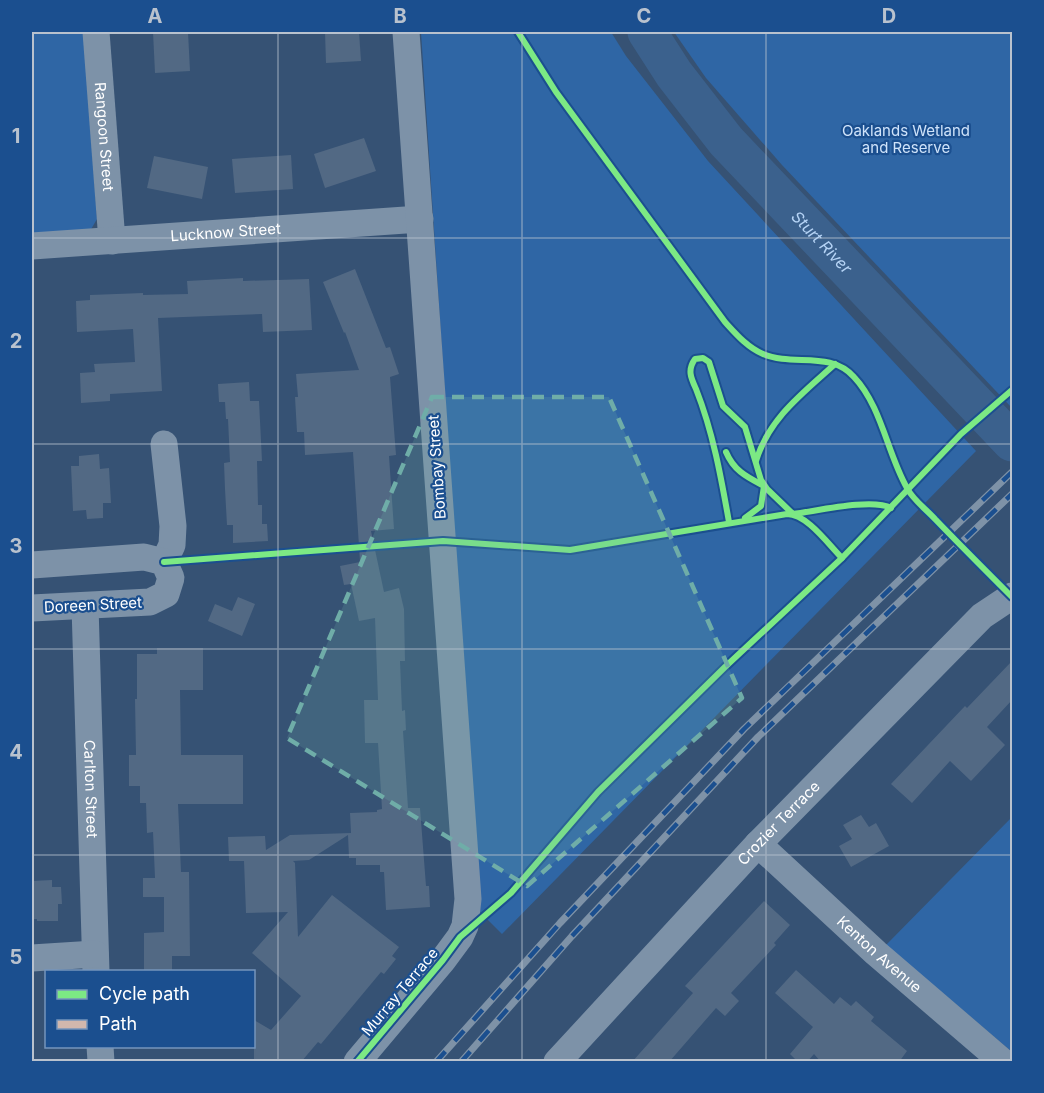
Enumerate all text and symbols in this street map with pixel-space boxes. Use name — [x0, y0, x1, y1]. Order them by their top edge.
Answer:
text: A — [148, 4, 163, 28]
text: B — [393, 4, 407, 28]
text: C — [637, 4, 651, 28]
text: D — [882, 4, 896, 28]
street label: Rangoon Street — [91, 81, 118, 192]
park label: Oaklands Wetland and Reserve — [842, 121, 970, 157]
text: 1 — [12, 124, 20, 148]
water label: Sturt River — [787, 206, 857, 278]
street label: Lucknow Street — [170, 219, 281, 245]
text: 2 — [10, 329, 22, 353]
street label: Bombay Street — [423, 414, 450, 520]
text: 3 — [10, 534, 22, 558]
street label: Doreen Street — [43, 592, 143, 617]
street label: Carlton Street — [80, 739, 102, 838]
text: 4 — [9, 740, 23, 764]
street label: Crozier Terrace — [733, 777, 824, 869]
street label: Kenton Avenue — [833, 912, 926, 997]
street label: Murray Terrace — [357, 944, 442, 1040]
text: 5 — [10, 945, 22, 969]
legend — [45, 970, 255, 1048]
text: Cycle path — [99, 983, 190, 1004]
text: Path — [99, 1013, 137, 1034]

